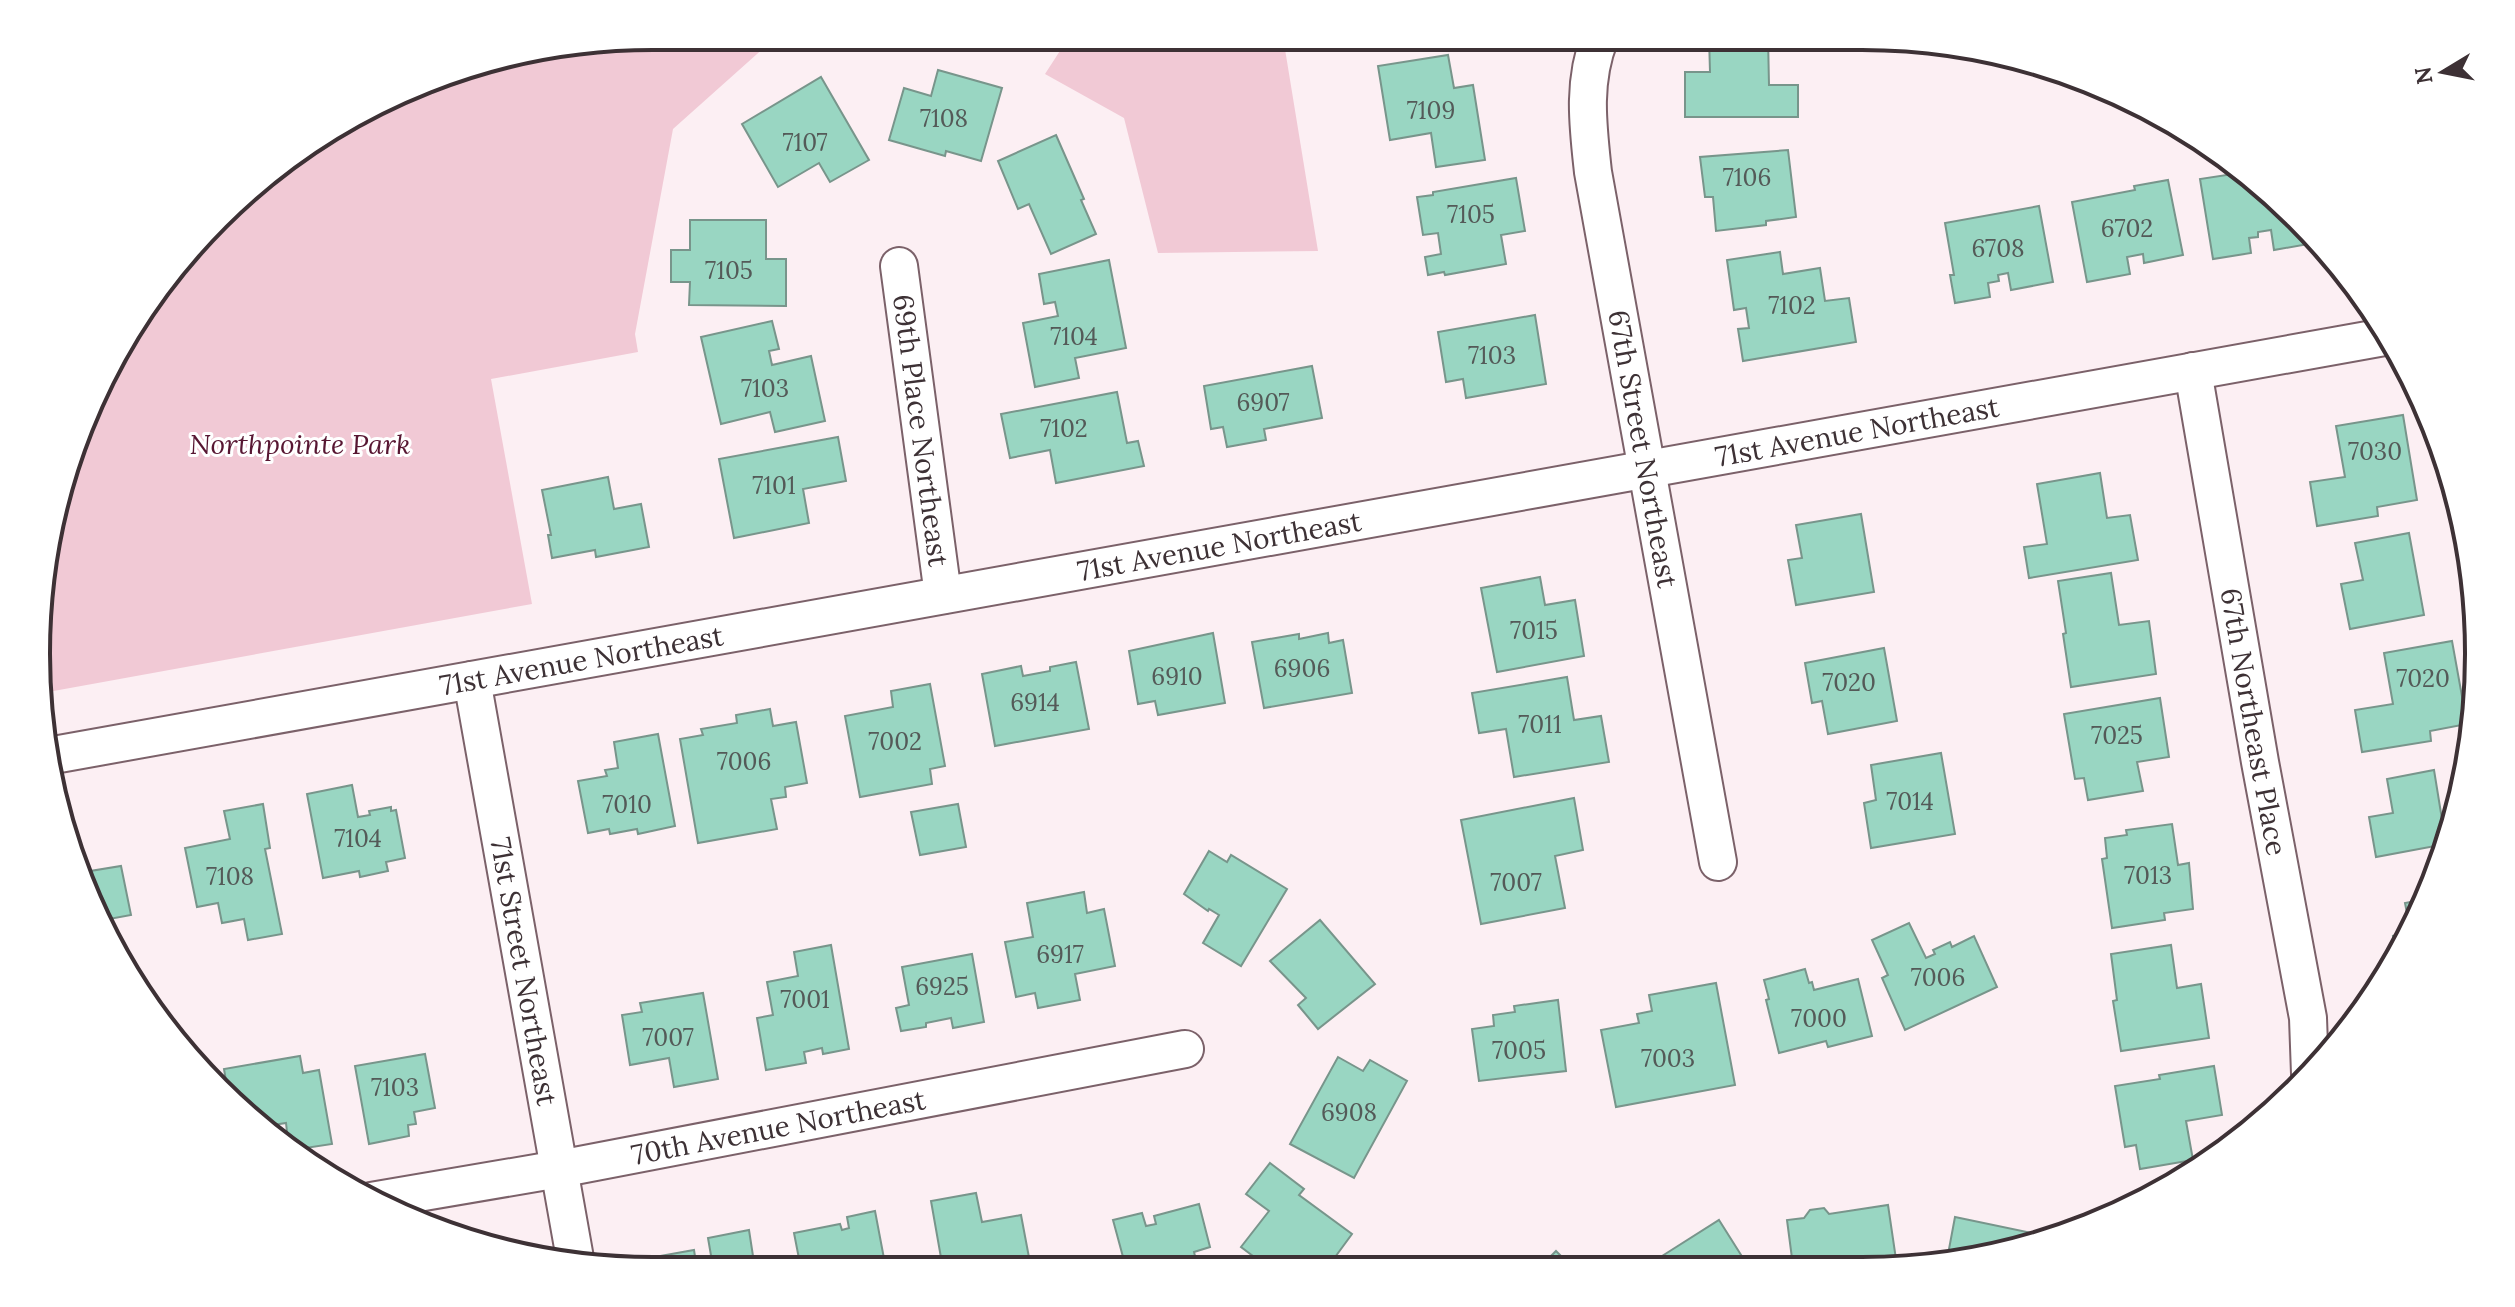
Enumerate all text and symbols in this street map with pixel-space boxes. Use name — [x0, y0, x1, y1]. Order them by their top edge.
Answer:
north arrow — [2403, 32, 2483, 112]
text: N — [2408, 65, 2439, 86]
house number: 7109 — [1407, 95, 1455, 126]
house number: 7108 — [920, 103, 968, 134]
house number: 7107 — [782, 127, 828, 158]
house number: 7106 — [1723, 162, 1771, 193]
house number: 7105 — [1447, 199, 1495, 230]
house number: 6702 — [2101, 213, 2153, 244]
house number: 6708 — [1971, 233, 2025, 264]
house number: 7105 — [705, 255, 753, 286]
house number: 7102 — [1768, 290, 1816, 321]
street label: 69th Place Northeast — [885, 292, 957, 569]
street label: 67th Street Northeast — [1600, 307, 1686, 591]
house number: 7104 — [1050, 321, 1098, 352]
house number: 7103 — [1468, 340, 1516, 371]
house number: 7103 — [741, 373, 789, 404]
house number: 6907 — [1236, 387, 1290, 418]
street label: 71st Avenue Northeast — [1712, 388, 2002, 475]
house number: 7102 — [1040, 413, 1088, 444]
park label: Northpointe Park — [190, 426, 410, 462]
house number: 7030 — [2348, 436, 2402, 467]
house number: 7101 — [752, 470, 796, 501]
street label: 71st Avenue Northeast — [1075, 503, 1364, 589]
street label: 67th Northeast Place — [2213, 585, 2295, 858]
house number: 7015 — [1510, 615, 1558, 646]
street label: 71st Avenue Northeast — [437, 617, 726, 703]
house number: 6906 — [1274, 653, 1330, 684]
house number: 6910 — [1151, 661, 1203, 692]
house number: 7020 — [2396, 663, 2450, 694]
house number: 7020 — [1822, 667, 1876, 698]
house number: 6914 — [1010, 687, 1060, 718]
house number: 7011 — [1518, 709, 1562, 740]
house number: 7025 — [2091, 720, 2143, 751]
house number: 7002 — [868, 726, 922, 757]
house number: 7006 — [717, 746, 771, 777]
house number: 7014 — [1886, 786, 1934, 817]
house number: 7010 — [602, 789, 652, 820]
house number: 7104 — [334, 823, 382, 854]
street label: 71st Street Northeast — [482, 834, 565, 1109]
house number: 7013 — [2124, 860, 2172, 891]
house number: 7108 — [206, 861, 254, 892]
house number: 7007 — [1490, 867, 1542, 898]
house number: 6917 — [1036, 939, 1084, 970]
house number: 7006 — [1911, 962, 1965, 993]
house number: 6925 — [915, 971, 969, 1002]
house number: 7001 — [780, 984, 830, 1015]
house number: 7000 — [1791, 1003, 1847, 1034]
house number: 7007 — [642, 1022, 694, 1053]
house number: 7005 — [1492, 1035, 1546, 1066]
house number: 7003 — [1641, 1043, 1695, 1074]
house number: 7103 — [371, 1072, 419, 1103]
street label: 70th Avenue Northeast — [628, 1081, 928, 1173]
house number: 6908 — [1321, 1097, 1377, 1128]

